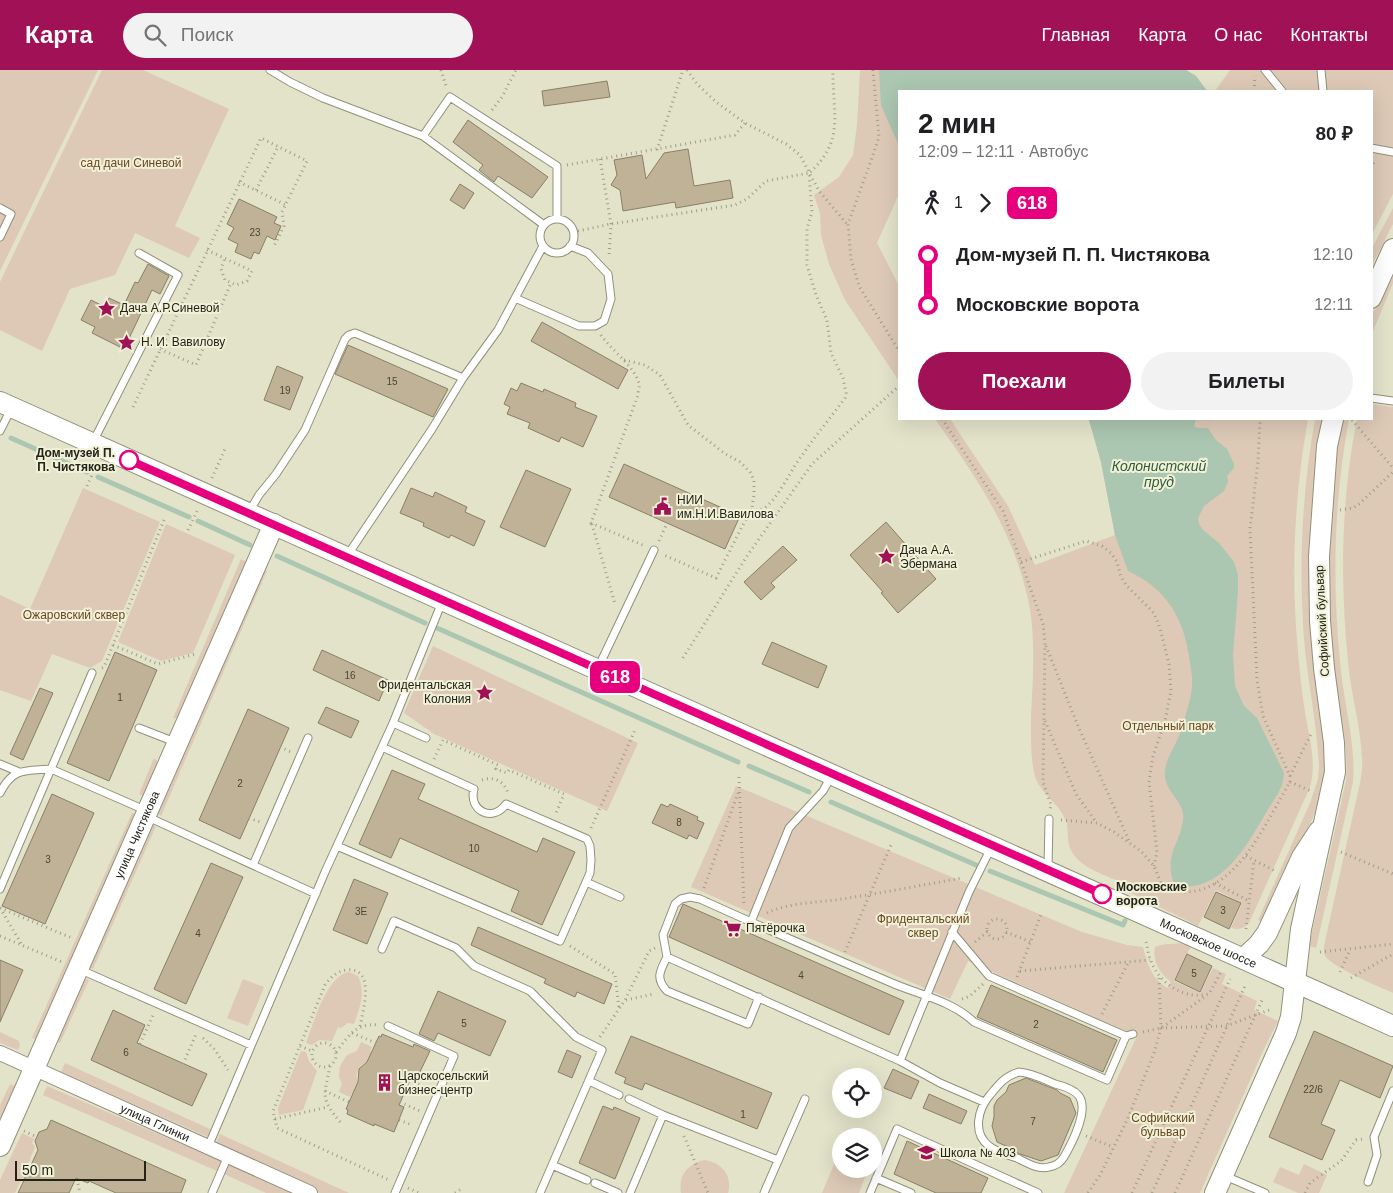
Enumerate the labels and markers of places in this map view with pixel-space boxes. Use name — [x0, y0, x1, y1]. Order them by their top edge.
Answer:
place icon: Дача А.Р.Синевой — [96, 298, 116, 318]
place label: Дача А.Р.Синевой — [120, 301, 220, 315]
place icon: Н. И. Вавилову — [117, 332, 137, 352]
place label: Н. И. Вавилову — [141, 335, 225, 349]
place label: Дом-музей П. П. Чистякова — [36, 446, 115, 474]
marker: Дом-музей П. П. Чистякова — [119, 450, 139, 470]
place label: НИИ им.Н.И.Вавилова — [677, 493, 774, 521]
public building icon: НИИ им.Н.И.Вавилова — [653, 497, 673, 517]
place label: Дача А.А. Эбермана — [900, 543, 957, 571]
place icon: Дача А.А. Эбермана — [876, 547, 896, 567]
place label: Фридентальская Колония — [378, 678, 471, 706]
place icon: Фридентальская Колония — [475, 682, 495, 702]
place label: Московские ворота — [1116, 880, 1187, 908]
marker: Московские ворота — [1092, 884, 1112, 904]
supermarket icon: Пятёрочка — [722, 918, 742, 938]
place label: Пятёрочка — [746, 921, 805, 935]
place label: Царскосельский бизнес-центр — [398, 1069, 489, 1097]
building icon: Царскосельский бизнес-центр — [374, 1073, 394, 1093]
school or university icon: Школа № 403 — [916, 1143, 936, 1163]
place label: Школа № 403 — [940, 1146, 1016, 1160]

